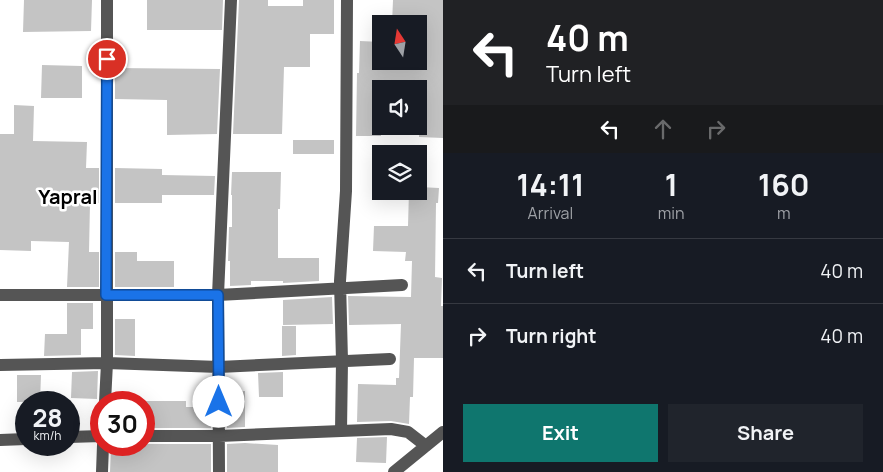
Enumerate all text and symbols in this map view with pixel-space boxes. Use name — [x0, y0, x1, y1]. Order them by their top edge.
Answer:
text: 40 m — [546, 14, 629, 62]
north arrow — [372, 15, 428, 70]
map controls — [372, 15, 427, 200]
icon: left — [463, 20, 528, 85]
pin — [86, 38, 128, 80]
icon: arrive — [93, 45, 121, 73]
text: Turn left — [546, 59, 631, 89]
button: sound — [372, 80, 427, 135]
icon: left — [596, 115, 624, 143]
icon: ahead — [649, 115, 677, 143]
icon: right — [702, 115, 730, 143]
button: layers — [372, 145, 427, 200]
text: 14:11 — [516, 164, 584, 205]
text: 1 — [665, 164, 678, 205]
text: 160 — [758, 164, 810, 205]
district label: Yapral — [38, 183, 98, 210]
text: Arrival — [528, 202, 573, 224]
text: min — [658, 202, 685, 224]
text: m — [777, 202, 791, 224]
icon: left — [463, 257, 491, 285]
text: Turn left — [506, 258, 584, 284]
text: 40 m — [820, 258, 863, 284]
icon: right — [463, 322, 491, 350]
text: Turn right — [506, 323, 596, 349]
text: 40 m — [820, 323, 863, 349]
position arrow — [192, 375, 244, 427]
speed limit sign: 30 — [90, 391, 155, 456]
text: 28 — [32, 400, 63, 435]
button: Exit — [463, 404, 658, 462]
button: Share — [668, 404, 863, 462]
text: km/h — [34, 427, 61, 444]

